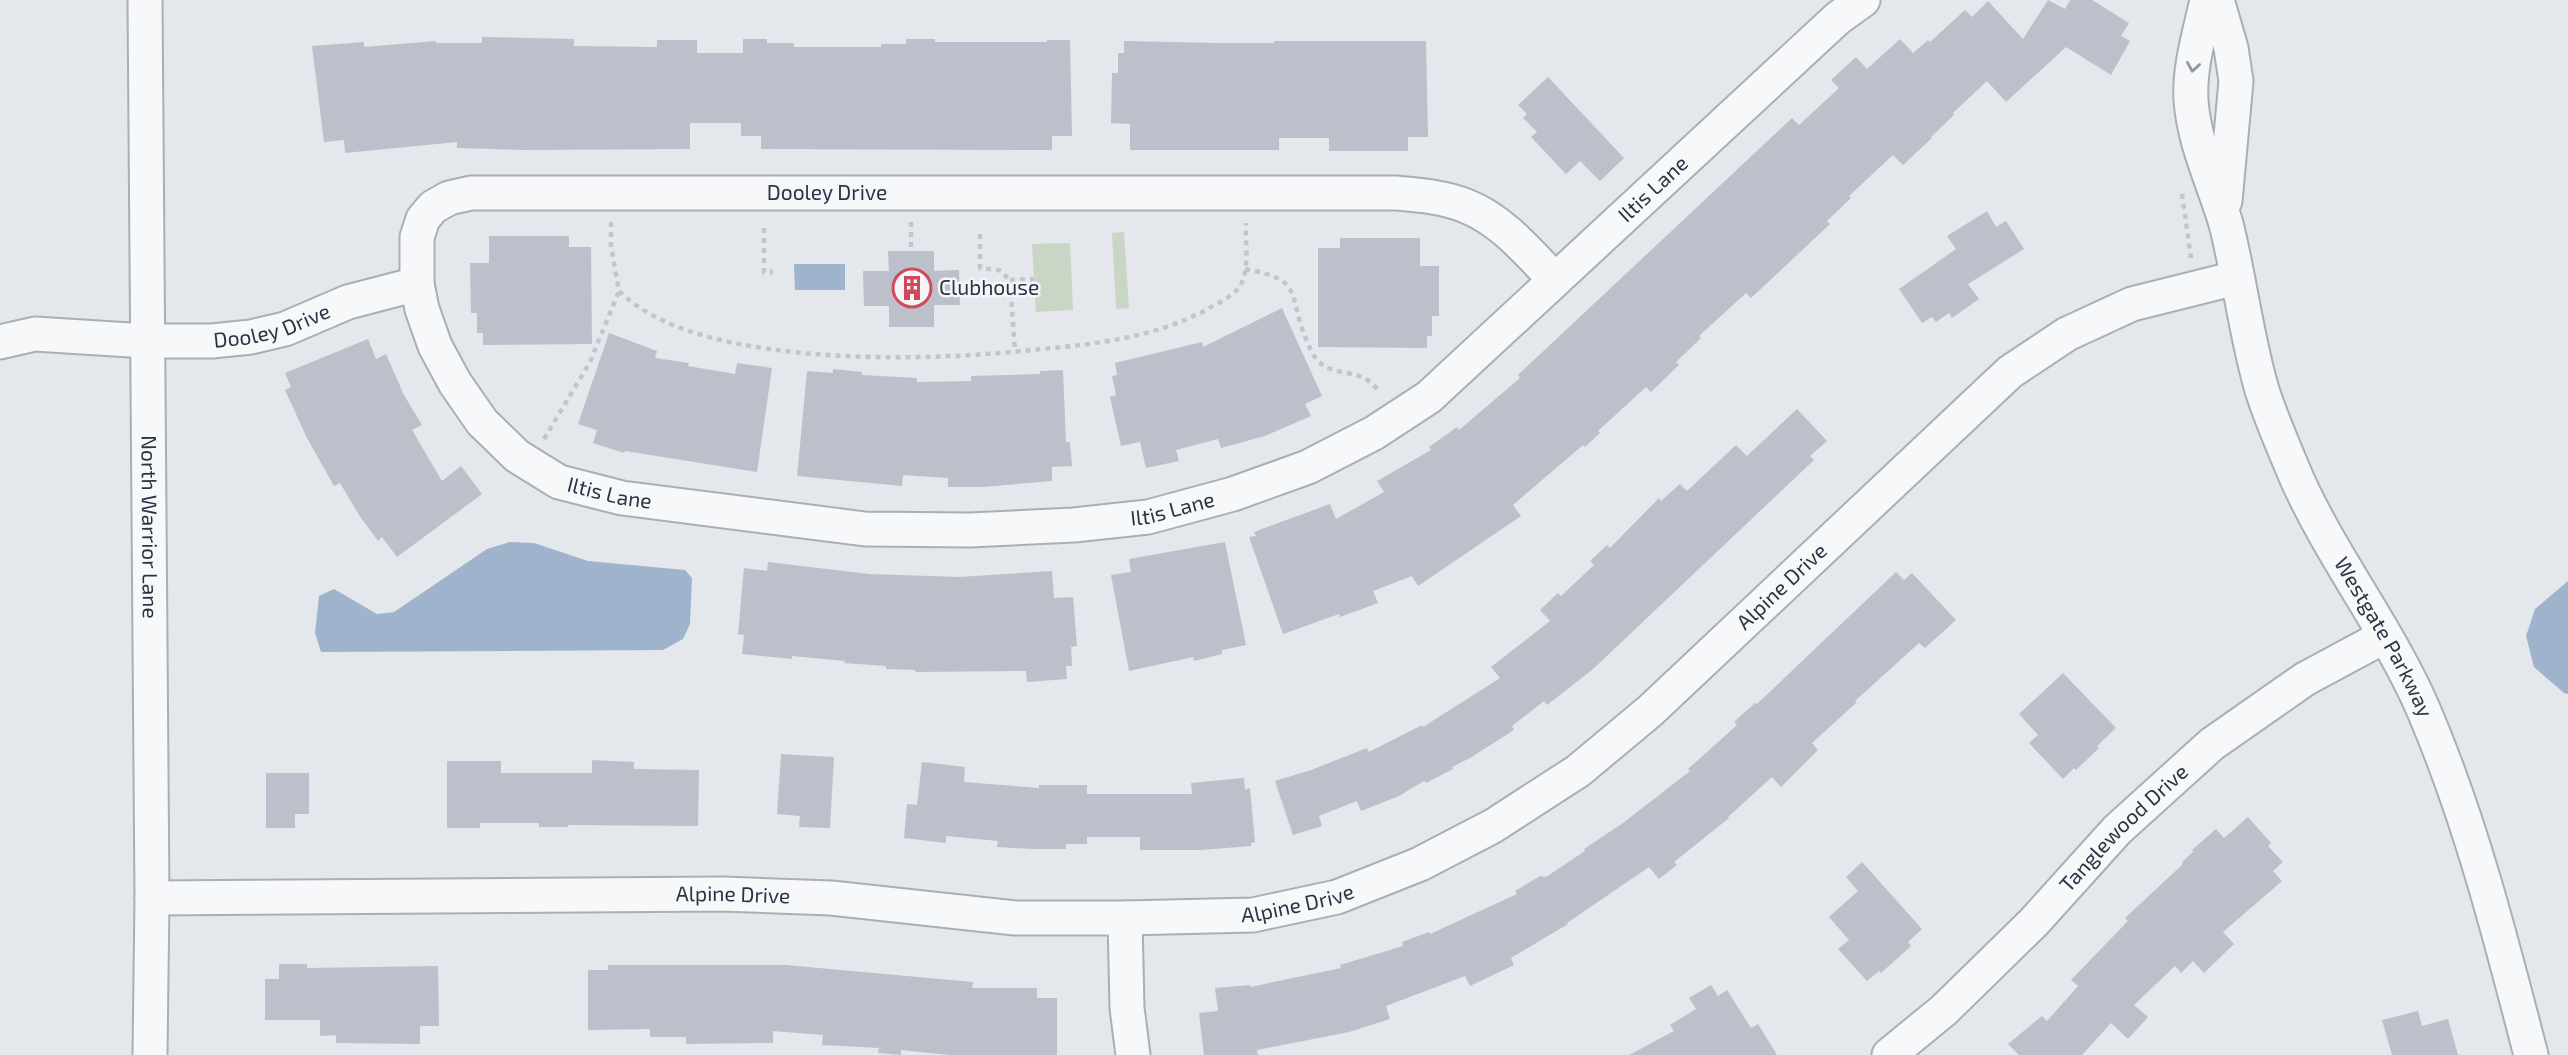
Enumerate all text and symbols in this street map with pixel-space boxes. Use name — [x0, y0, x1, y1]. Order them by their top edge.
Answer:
one-way arrow — [2186, 61, 2201, 73]
street label: Iltis Lane — [1612, 150, 1692, 227]
street label: Dooley Drive — [767, 179, 887, 204]
building icon: Clubhouse — [891, 267, 933, 309]
place label: Clubhouse — [939, 274, 1039, 299]
street label: Dooley Drive — [212, 297, 333, 352]
street label: North Warrior Lane — [137, 435, 164, 619]
street label: Iltis Lane — [565, 471, 653, 513]
street label: Iltis Lane — [1129, 486, 1217, 530]
street label: Alpine Drive — [1731, 537, 1831, 634]
street label: Westgate Parkway — [2330, 552, 2439, 721]
street label: Tanglewood Drive — [2053, 758, 2192, 896]
street label: Alpine Drive — [1241, 878, 1357, 926]
street label: Alpine Drive — [675, 880, 791, 907]

